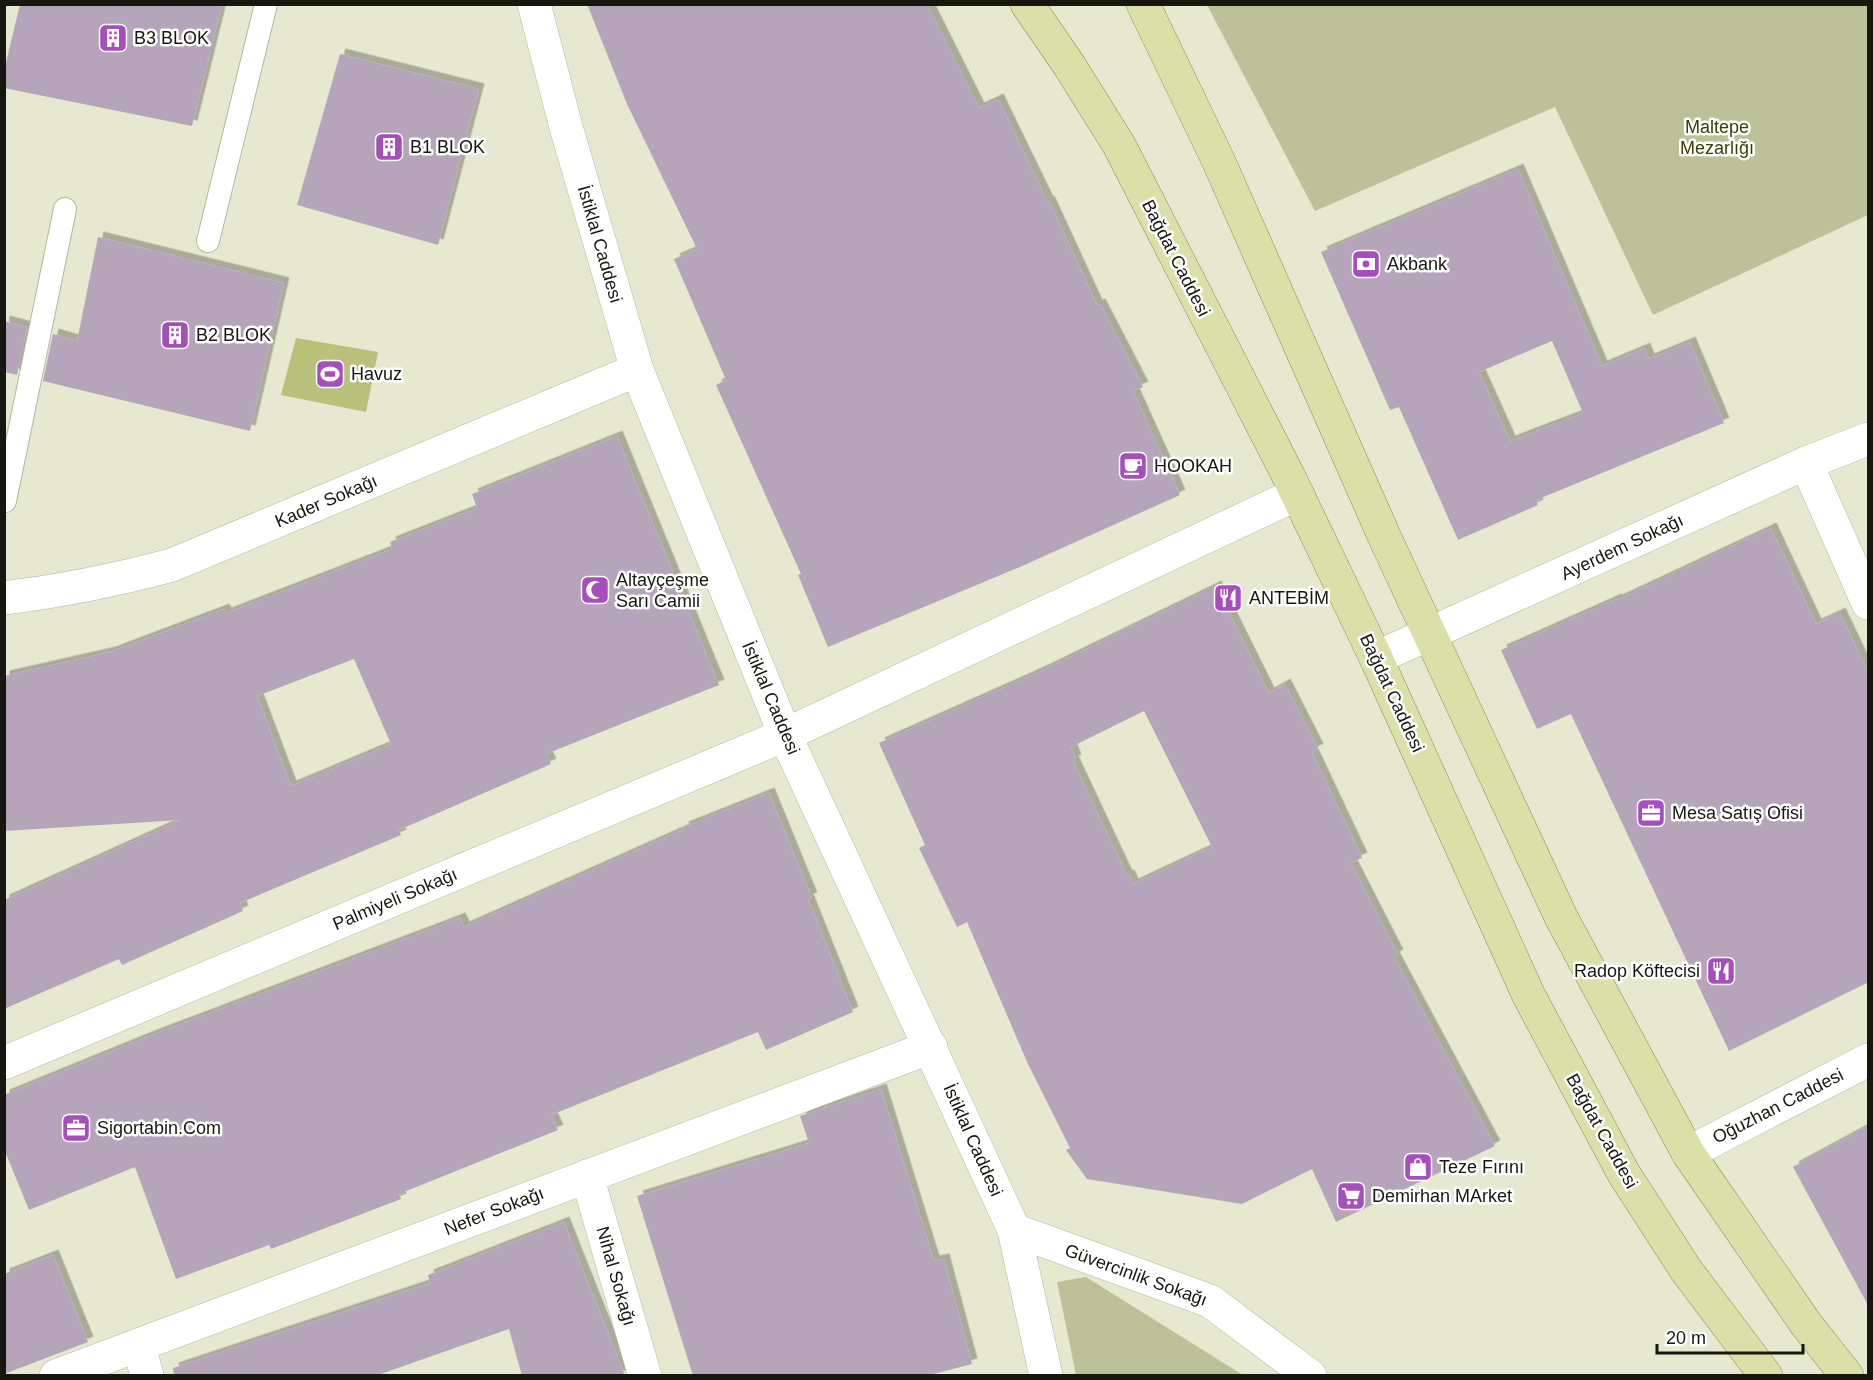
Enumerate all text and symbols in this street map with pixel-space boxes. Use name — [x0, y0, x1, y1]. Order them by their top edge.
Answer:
building icon: B3 BLOK — [97, 22, 129, 54]
place label: B3 BLOK — [134, 28, 209, 48]
park label: Maltepe Mezarlığı — [1680, 117, 1754, 158]
building icon: B1 BLOK — [373, 131, 405, 163]
place label: B1 BLOK — [410, 137, 485, 157]
street label: İstiklal Caddesi — [574, 183, 626, 305]
street label: Bağdat Caddesi — [1138, 196, 1214, 320]
bank icon: Akbank — [1350, 248, 1382, 280]
place label: Akbank — [1387, 254, 1448, 274]
building icon: B2 BLOK — [159, 319, 191, 351]
place label: B2 BLOK — [196, 325, 271, 345]
sports icon: Havuz — [314, 358, 346, 390]
place label: Havuz — [351, 364, 402, 384]
cafe icon: HOOKAH — [1117, 450, 1149, 482]
place label: HOOKAH — [1154, 456, 1232, 476]
street label: Kader Sokağı — [272, 470, 380, 532]
street label: Ayerdem Sokağı — [1558, 510, 1686, 584]
place label: Altayçeşme Sarı Camii — [616, 570, 709, 611]
mosque icon: Altayçeşme Sarı Camii — [579, 574, 611, 606]
restaurant icon: ANTEBİM — [1212, 582, 1244, 614]
place label: ANTEBİM — [1249, 588, 1329, 608]
street label: Bağdat Caddesi — [1356, 631, 1428, 755]
street label: İstiklal Caddesi — [738, 638, 804, 758]
office icon: Mesa Satış Ofisi — [1635, 797, 1667, 829]
place label: Mesa Satış Ofisi — [1672, 803, 1803, 823]
street label: Palmiyeli Sokağı — [330, 864, 460, 934]
restaurant icon: Radop Köftecisi — [1705, 955, 1737, 987]
place label: Radop Köftecisi — [1574, 961, 1700, 981]
street label: Oğuzhan Caddesi — [1709, 1064, 1847, 1148]
street label: Bağdat Caddesi — [1562, 1070, 1642, 1192]
street label: İstiklal Caddesi — [939, 1081, 1007, 1199]
office icon: Sigortabin.Com — [60, 1112, 92, 1144]
place label: Sigortabin.Com — [97, 1118, 221, 1138]
shop icon: Teze Fırını — [1402, 1151, 1434, 1183]
place label: Teze Fırını — [1439, 1157, 1524, 1177]
supermarket icon: Demirhan MArket — [1335, 1180, 1367, 1212]
street label: Nefer Sokağı — [441, 1183, 547, 1239]
place label: Demirhan MArket — [1372, 1186, 1512, 1206]
street label: Nihal Sokağı — [592, 1224, 640, 1328]
street label: Güvercinlik Sokağı — [1062, 1240, 1210, 1310]
scale bar — [1657, 1317, 1802, 1355]
text: 20 m — [1666, 1328, 1706, 1348]

